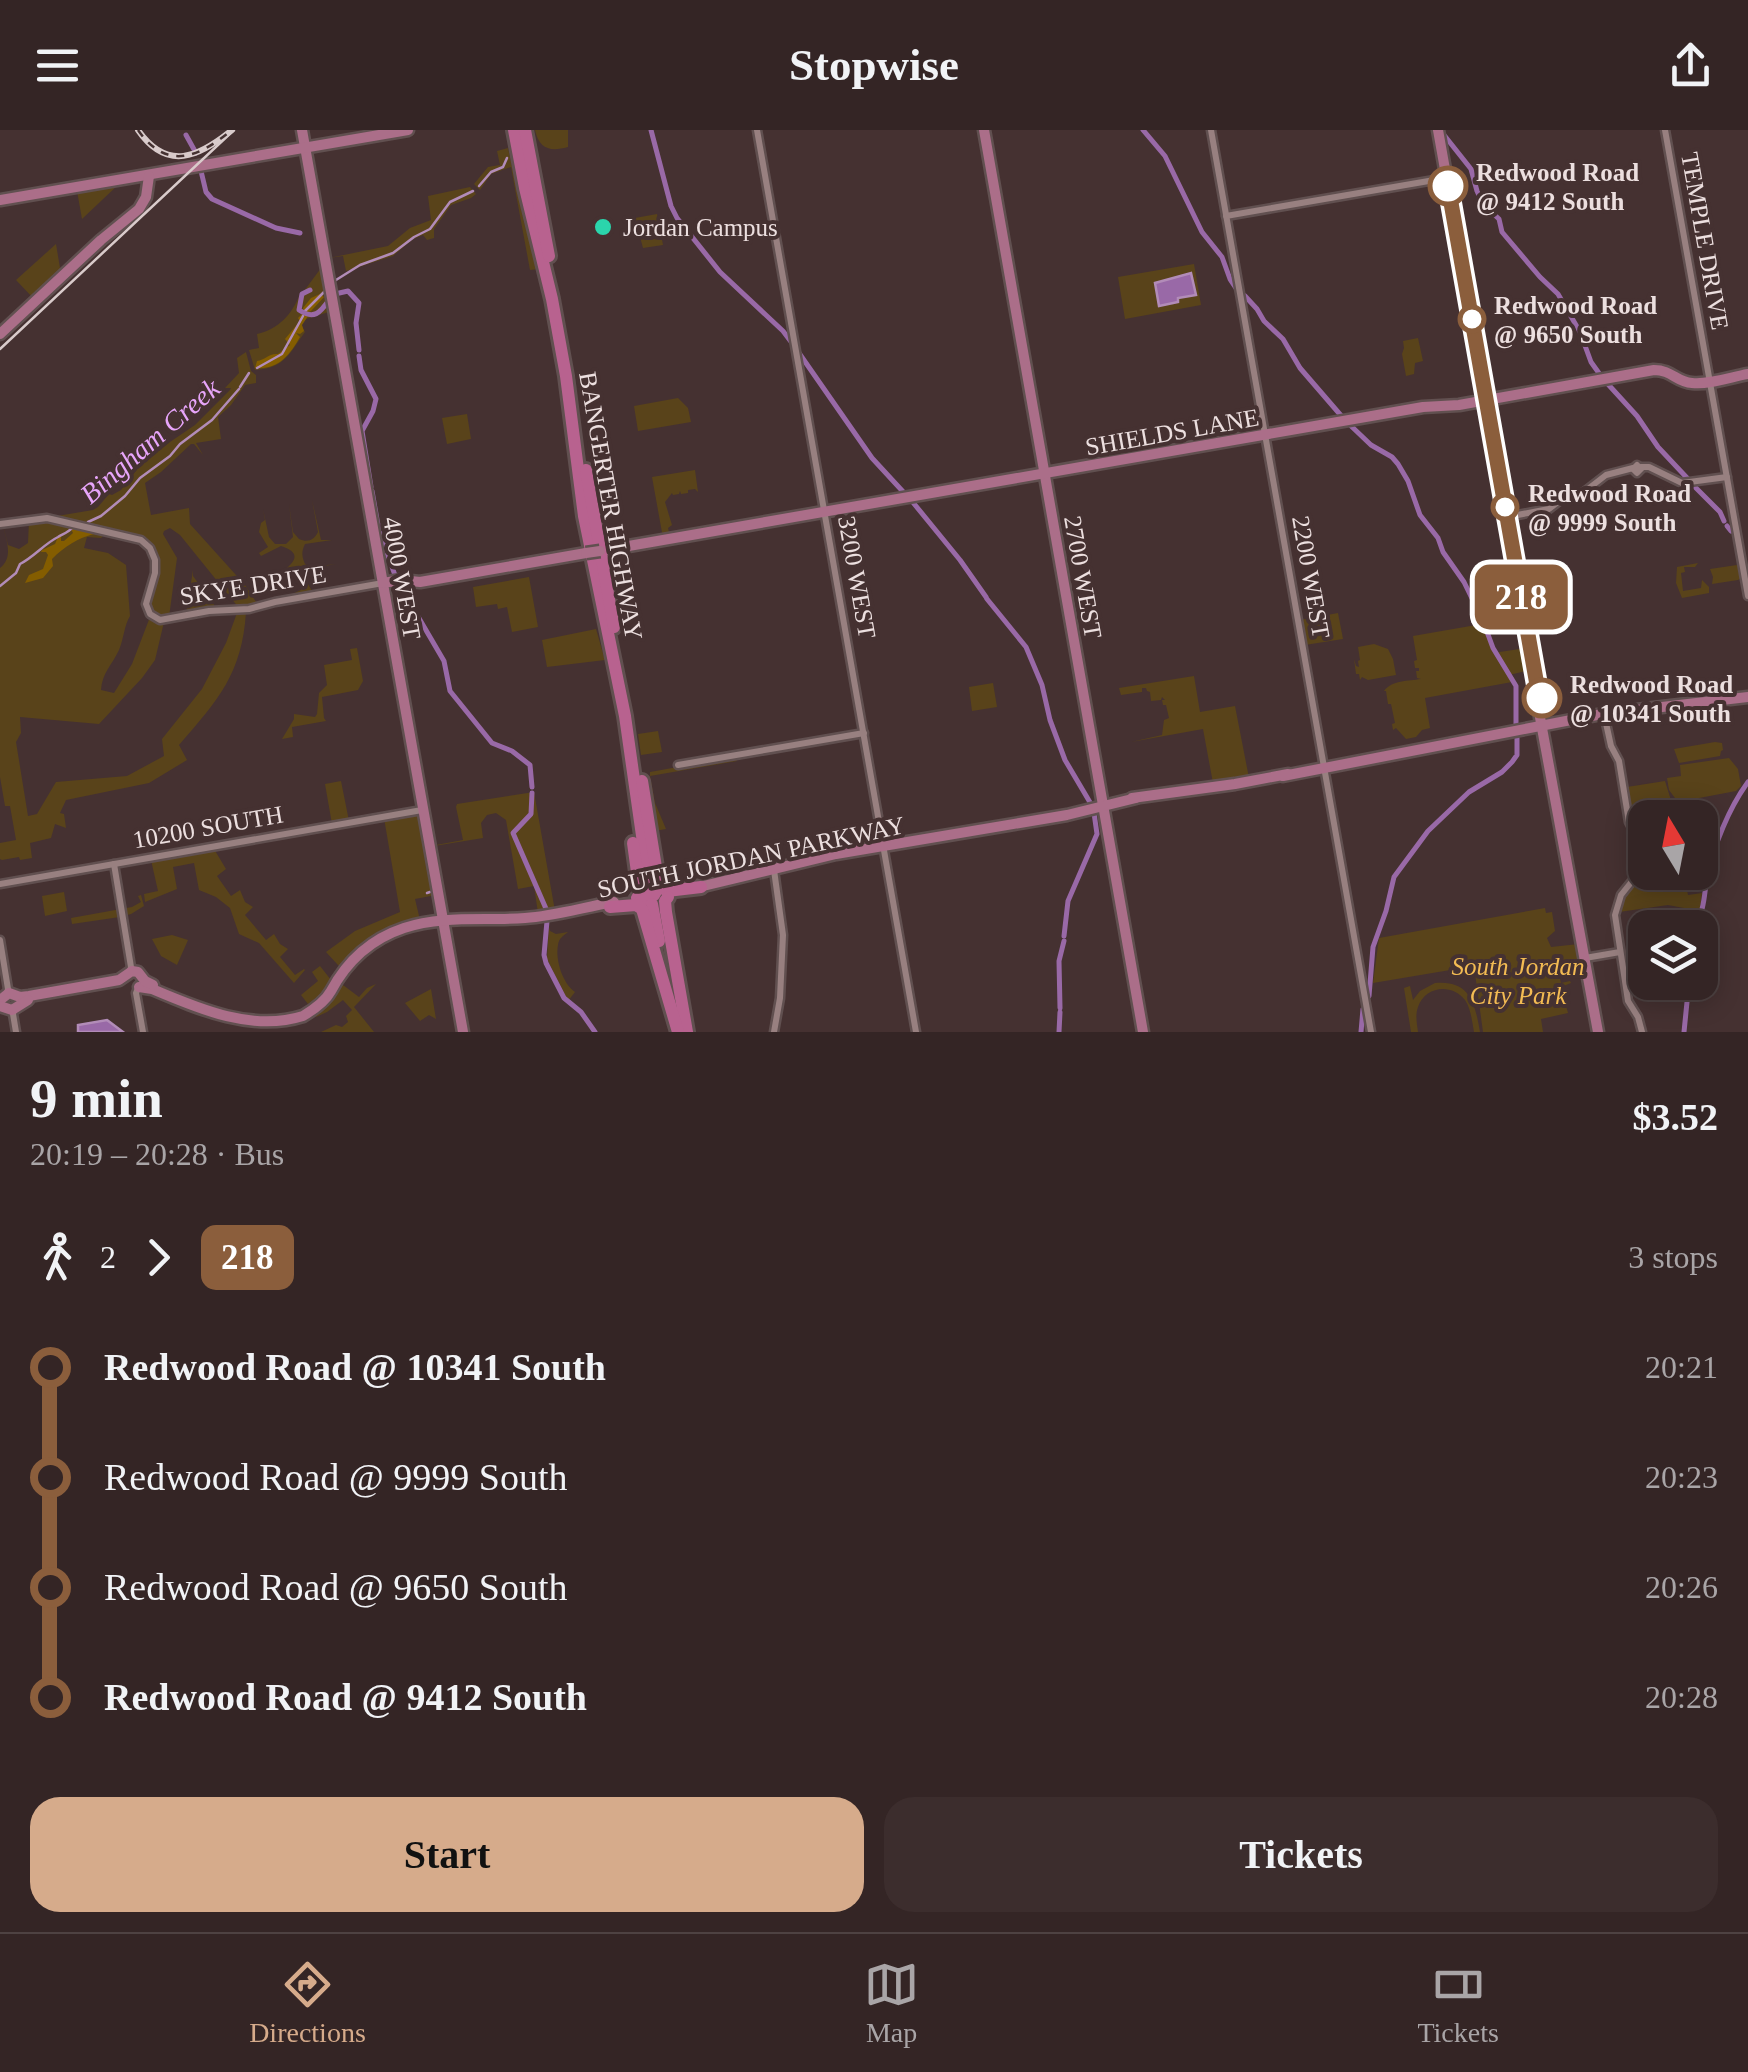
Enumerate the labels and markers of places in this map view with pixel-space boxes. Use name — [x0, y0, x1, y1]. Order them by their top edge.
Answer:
place label: Redwood Road @ 9412 South — [1476, 159, 1639, 216]
marker: Redwood Road @ 9412 South — [1429, 167, 1467, 205]
place label: Jordan Campus — [623, 214, 778, 241]
marker: Jordan Campus — [592, 216, 614, 238]
place label: Redwood Road @ 9650 South — [1494, 292, 1657, 349]
marker: Redwood Road @ 9650 South — [1459, 306, 1485, 332]
place label: Redwood Road @ 9999 South — [1528, 480, 1691, 537]
marker: Redwood Road @ 9999 South — [1492, 494, 1518, 520]
place label: Redwood Road @ 10341 South — [1570, 671, 1733, 728]
marker: Redwood Road @ 10341 South — [1523, 679, 1561, 717]

